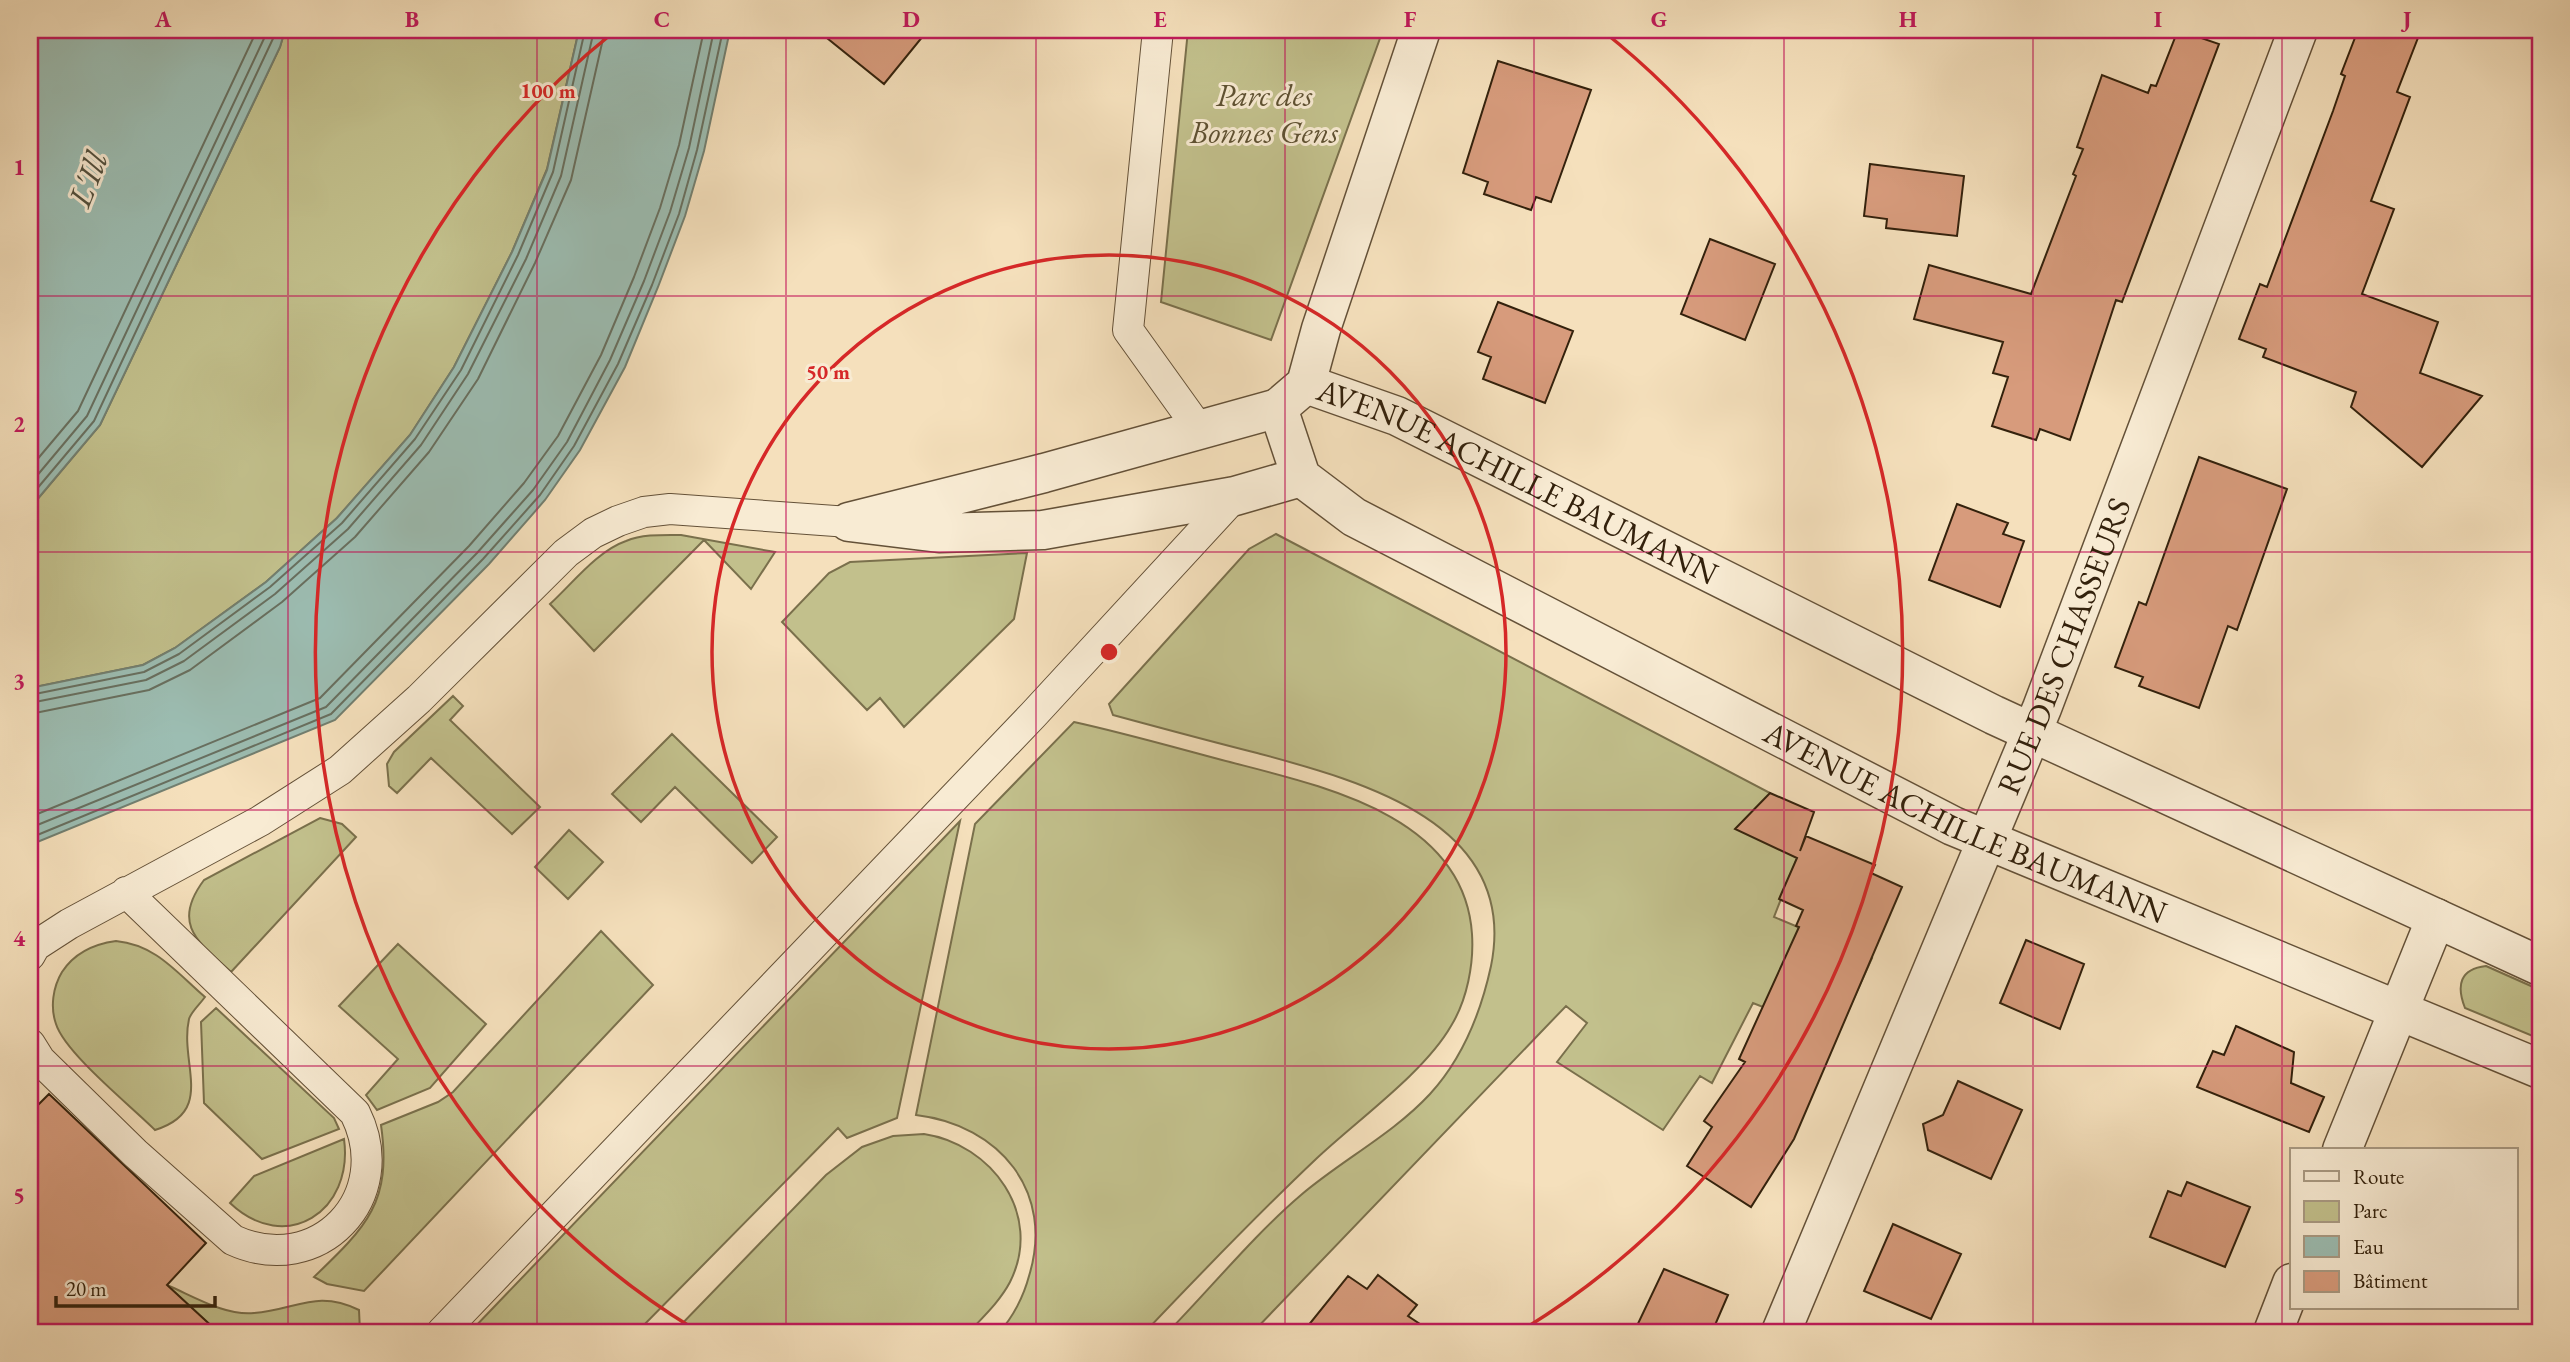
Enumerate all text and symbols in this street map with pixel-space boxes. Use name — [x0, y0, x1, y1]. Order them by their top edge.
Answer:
text: A — [154, 4, 172, 34]
text: B — [405, 4, 419, 34]
text: C — [654, 4, 670, 34]
text: D — [902, 4, 920, 34]
text: E — [1153, 4, 1167, 34]
text: F — [1404, 4, 1417, 34]
text: G — [1651, 4, 1667, 34]
text: H — [1899, 4, 1917, 34]
text: I — [2154, 4, 2162, 34]
text: J — [2401, 4, 2412, 34]
park label: Parc des Bonnes Gens — [1189, 74, 1338, 153]
text: 100 m — [520, 77, 576, 104]
water label: L'Ill — [57, 144, 118, 214]
text: 1 — [13, 152, 25, 182]
text: 50 m — [806, 358, 850, 385]
street label: AVENUE ACHILLE BAUMANN — [1311, 368, 1726, 595]
text: 2 — [13, 409, 25, 439]
street label: RUE DES CHASSEURS — [1987, 492, 2140, 801]
centre of rings — [1097, 640, 1121, 664]
text: 3 — [13, 666, 25, 696]
street label: AVENUE ACHILLE BAUMANN — [1756, 711, 2174, 933]
text: 4 — [13, 923, 26, 953]
legend — [2290, 1148, 2518, 1310]
text: Route — [2353, 1163, 2404, 1190]
text: 5 — [13, 1180, 25, 1210]
text: Parc — [2353, 1197, 2387, 1224]
text: Eau — [2353, 1233, 2384, 1260]
scale bar — [56, 1264, 215, 1308]
text: Bâtiment — [2353, 1267, 2428, 1294]
text: 20 m — [66, 1275, 107, 1302]

